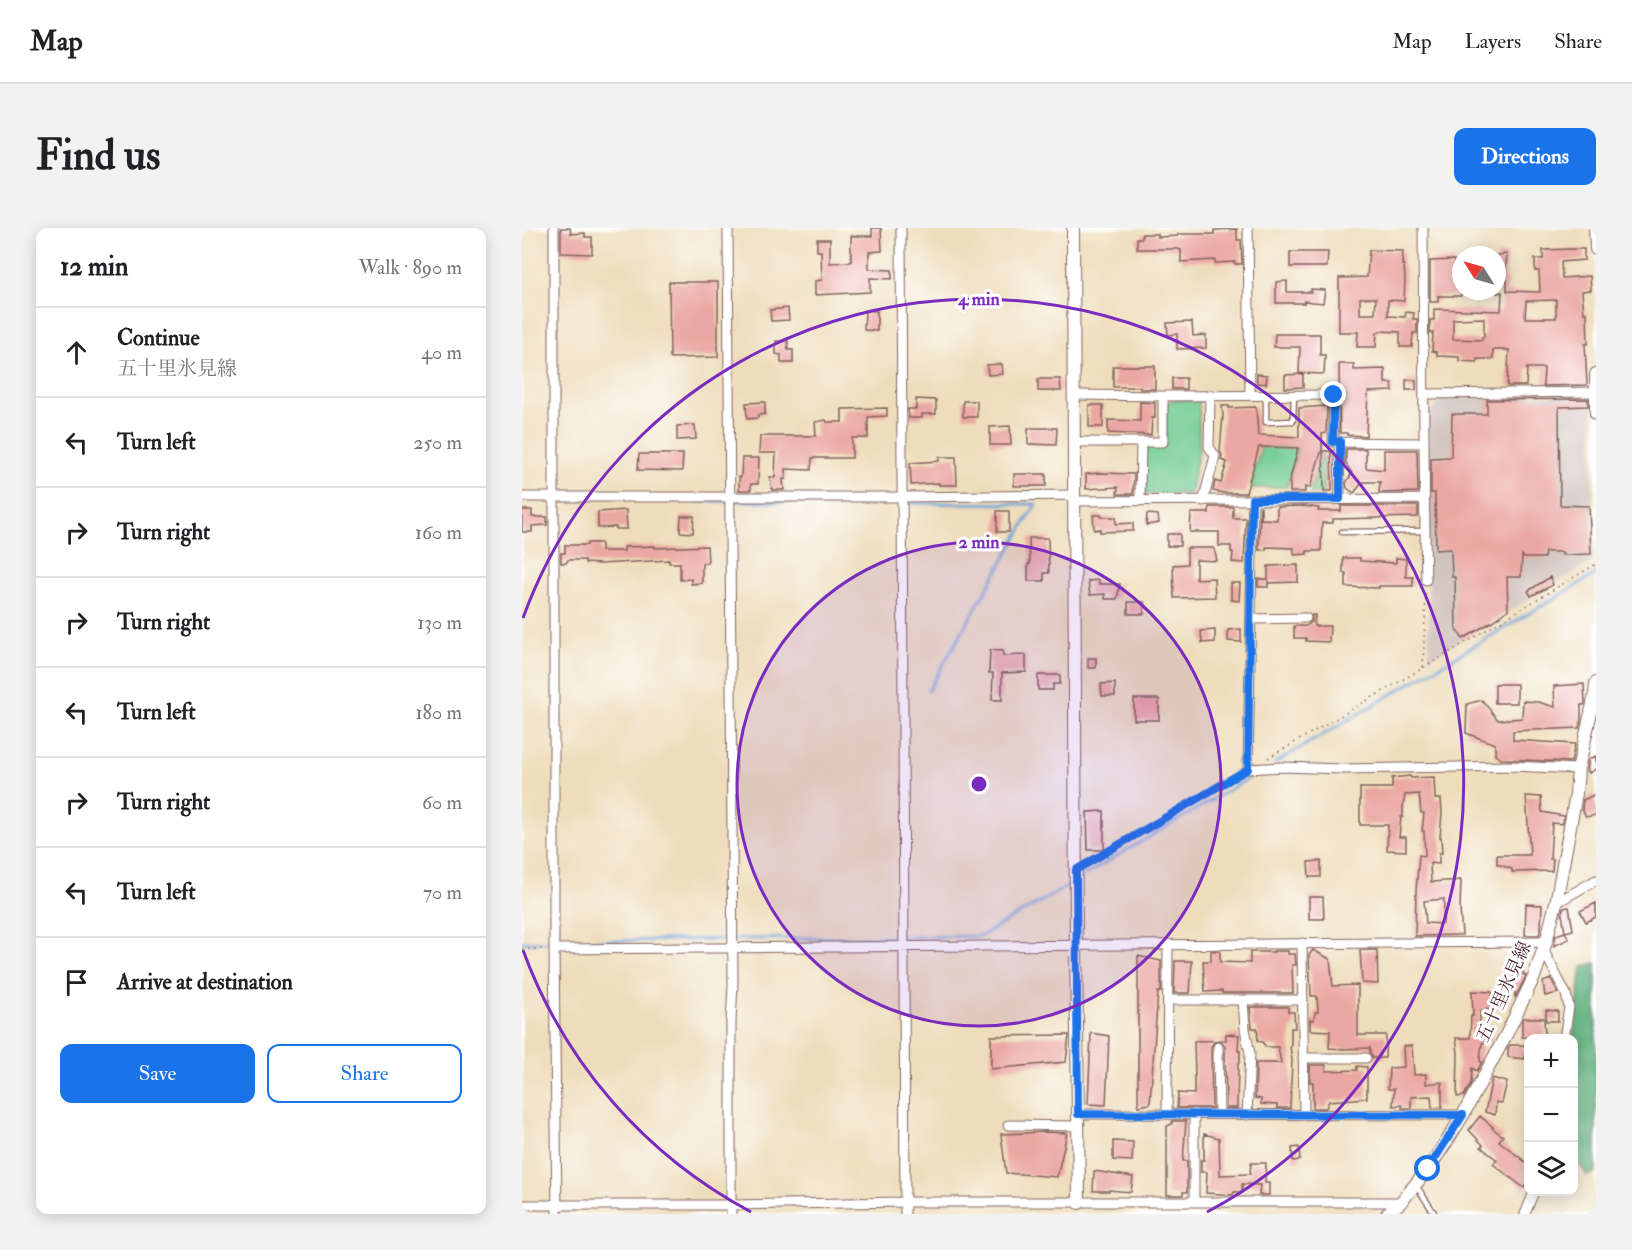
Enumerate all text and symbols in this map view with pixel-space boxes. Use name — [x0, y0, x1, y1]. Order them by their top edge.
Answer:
text: Map — [30, 24, 83, 59]
text: Map — [1392, 28, 1432, 55]
text: Layers — [1465, 28, 1521, 55]
text: Share — [1554, 28, 1602, 55]
button: Directions — [1454, 128, 1596, 185]
text: Find us — [36, 130, 160, 182]
north arrow — [1452, 246, 1506, 300]
text: 12 min — [60, 251, 128, 283]
text: Walk · 890 m — [359, 255, 462, 280]
text: 4 min — [957, 288, 1000, 311]
text: Continue — [117, 324, 200, 352]
icon: ahead — [60, 336, 93, 369]
text: 40 m — [421, 340, 462, 365]
text: 五十里氷見線 — [117, 356, 237, 381]
route end — [1320, 381, 1346, 407]
icon: left — [60, 426, 93, 459]
text: Turn left — [117, 428, 196, 456]
text: 250 m — [413, 430, 462, 455]
icon: right — [60, 516, 93, 549]
text: Turn right — [117, 518, 210, 546]
text: 160 m — [415, 520, 462, 545]
text: 2 min — [959, 531, 1000, 554]
icon: right — [60, 606, 93, 639]
text: Turn right — [117, 608, 210, 636]
text: 130 m — [417, 610, 462, 635]
icon: left — [60, 696, 93, 729]
text: Turn left — [117, 698, 196, 726]
text: 180 m — [415, 700, 462, 725]
centre of rings — [969, 774, 989, 794]
icon: right — [60, 786, 93, 819]
text: Turn right — [117, 788, 210, 816]
text: 60 m — [422, 790, 462, 815]
icon: left — [60, 876, 93, 909]
text: Turn left — [117, 878, 196, 906]
text: 70 m — [423, 880, 462, 905]
street label: 五十里氷見線 — [1472, 938, 1536, 1046]
icon: arrive — [60, 966, 93, 999]
text: Arrive at destination — [117, 968, 293, 996]
map controls — [1524, 1034, 1578, 1196]
button: + — [1524, 1034, 1578, 1088]
button: Save — [60, 1044, 255, 1103]
button: Share — [267, 1044, 462, 1103]
button: − — [1524, 1088, 1578, 1142]
button: layers — [1524, 1142, 1578, 1196]
route start — [1414, 1155, 1440, 1181]

